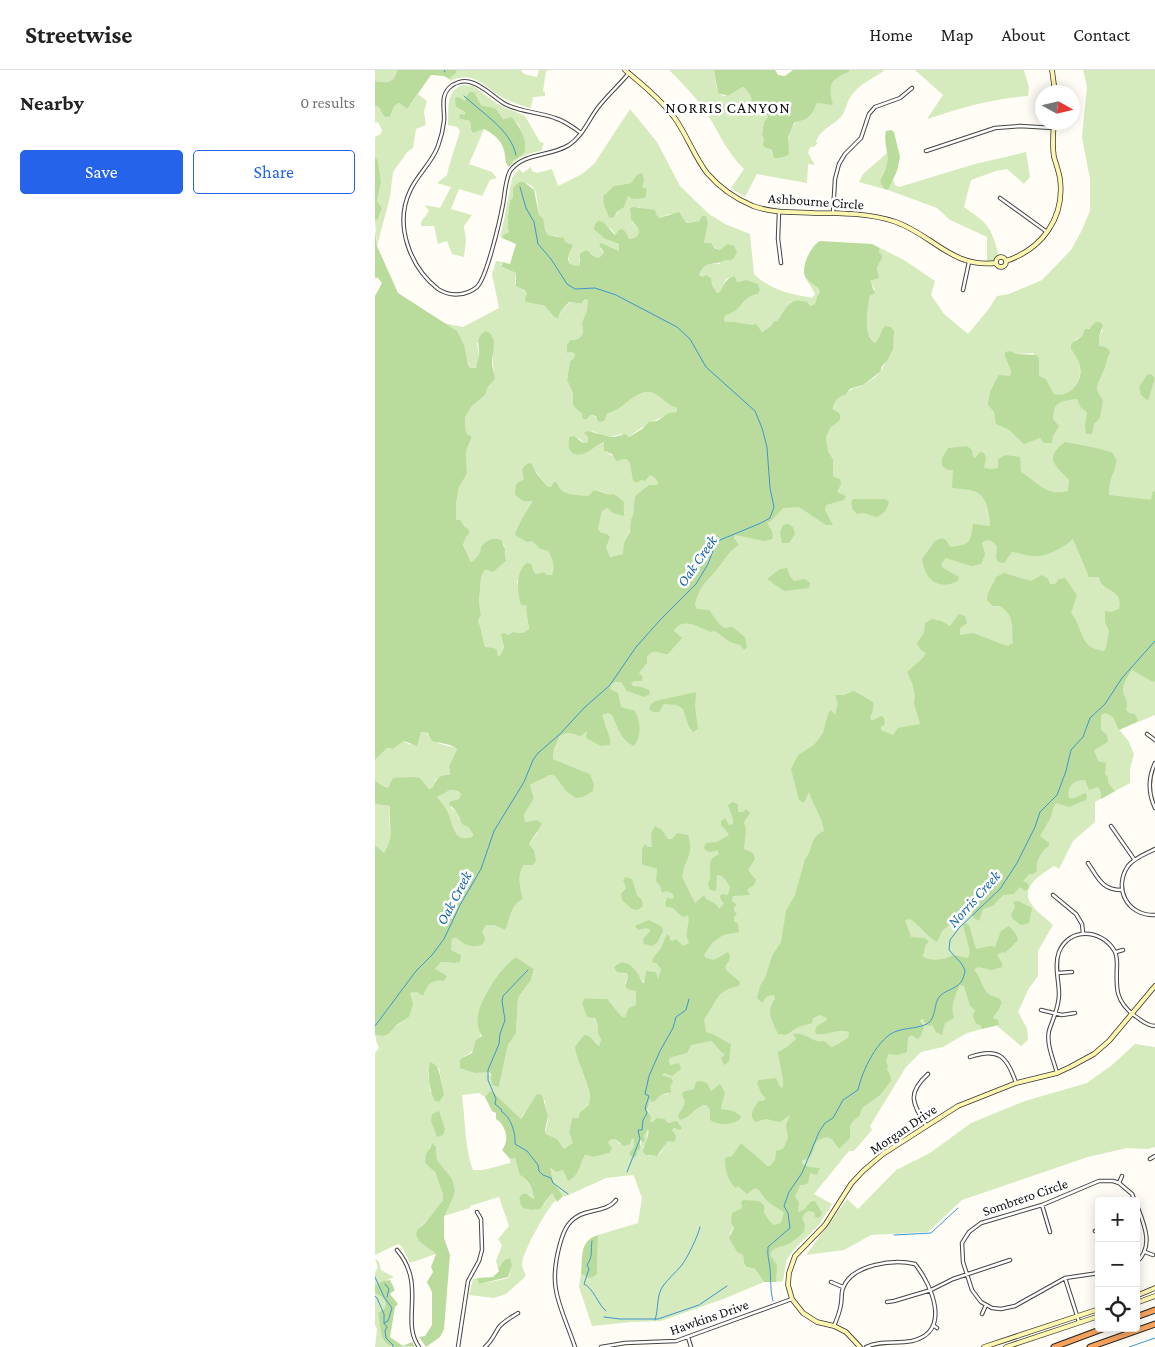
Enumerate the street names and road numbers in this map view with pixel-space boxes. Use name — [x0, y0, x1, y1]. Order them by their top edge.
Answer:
street label: Ashbourne Circle — [768, 190, 864, 212]
street label: Morgan Drive — [867, 1101, 939, 1157]
street label: Sombrero Circle — [980, 1175, 1070, 1219]
street label: Hawkins Drive — [667, 1296, 751, 1338]

